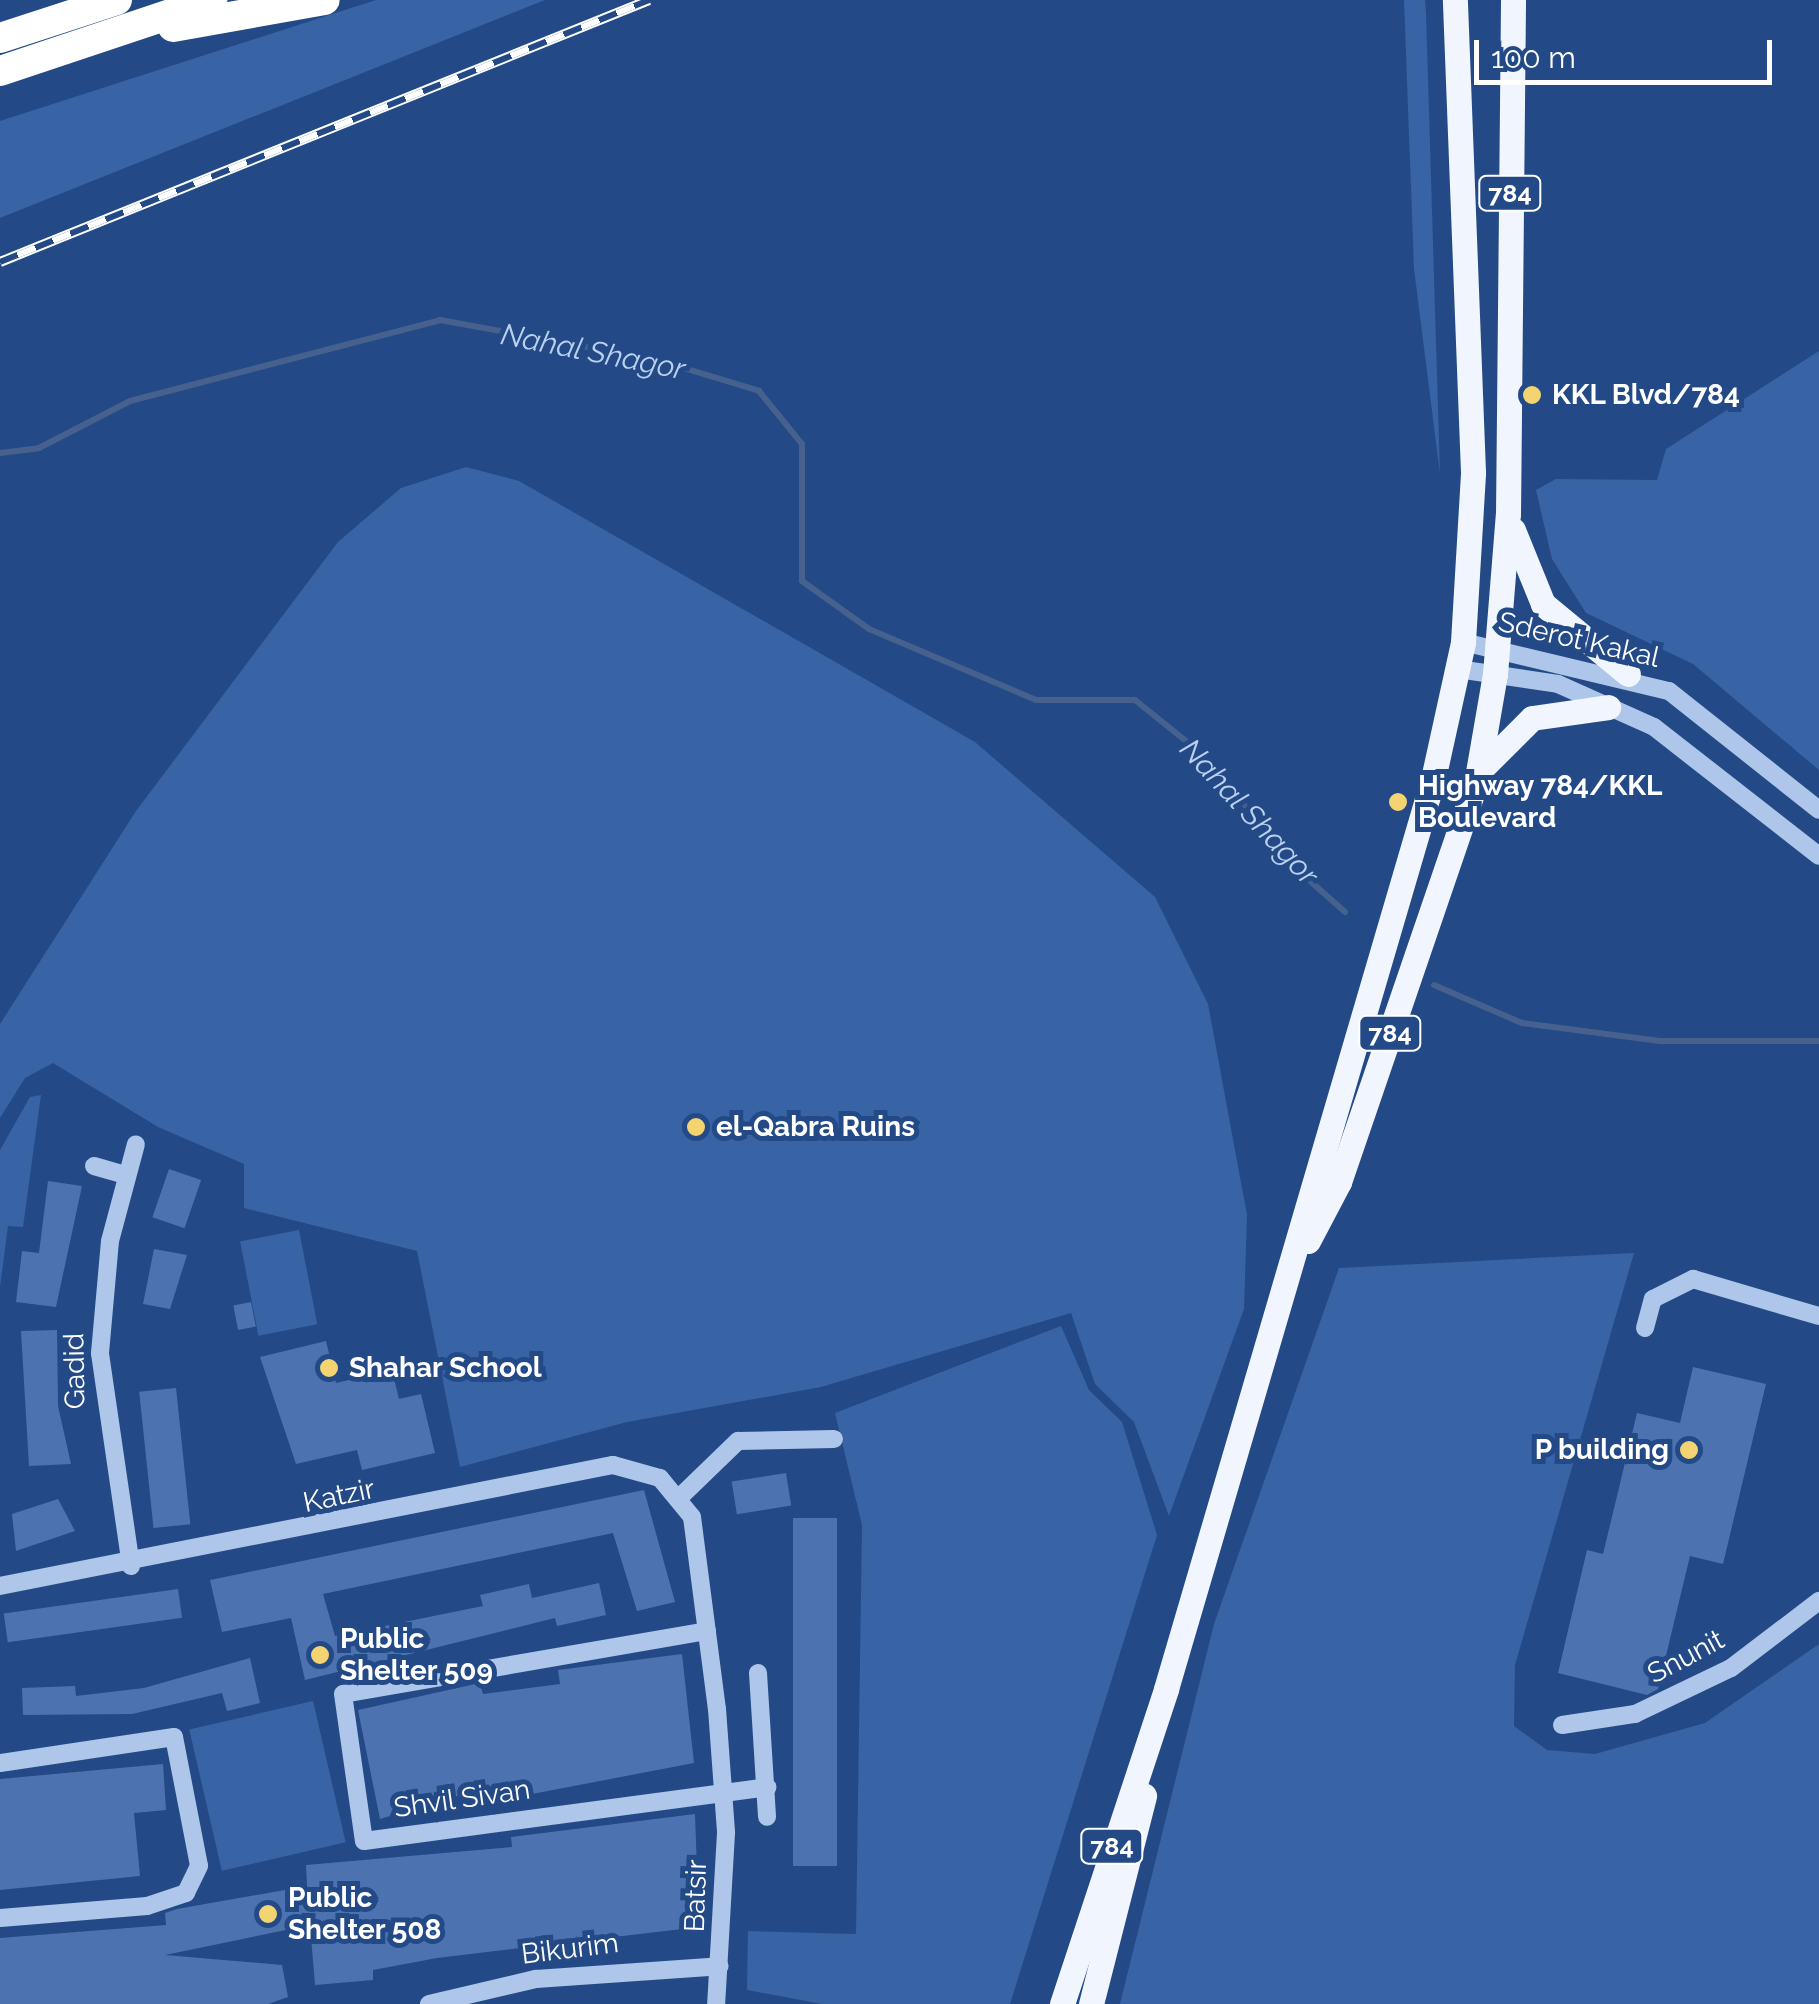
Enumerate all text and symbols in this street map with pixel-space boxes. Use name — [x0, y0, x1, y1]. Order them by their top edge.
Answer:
scale bar — [1479, 20, 1776, 82]
text: 100 m — [1491, 40, 1576, 75]
road number: 784 — [1478, 173, 1542, 213]
water label: Nahal Shagor — [498, 316, 688, 388]
place label: KKL Blvd/784 — [1552, 378, 1741, 412]
marker: KKL Blvd/784 — [1521, 384, 1543, 406]
street label: Sderot Kakal — [1495, 605, 1663, 675]
water label: Nahal Shagor — [1172, 731, 1326, 893]
place label: Highway 784/KKL Boulevard — [1418, 769, 1663, 835]
marker: Highway 784/KKL Boulevard — [1387, 791, 1409, 813]
road number: 784 — [1358, 1013, 1422, 1053]
place label: el-Qabra Ruins — [716, 1110, 915, 1144]
marker: el-Qabra Ruins — [685, 1116, 707, 1138]
street label: Gadid — [58, 1333, 92, 1409]
place label: Shahar School — [349, 1351, 542, 1385]
marker: Shahar School — [318, 1357, 340, 1379]
place label: P building — [1534, 1433, 1669, 1467]
marker: P building — [1678, 1439, 1700, 1461]
street label: Katzir — [300, 1472, 378, 1520]
place label: Public Shelter 509 — [340, 1622, 494, 1688]
street label: Snunit — [1642, 1623, 1730, 1691]
marker: Public Shelter 509 — [309, 1644, 331, 1666]
street label: Shvil Sivan — [391, 1773, 533, 1825]
road number: 784 — [1080, 1826, 1144, 1866]
street label: Batsir — [678, 1859, 714, 1933]
place label: Public Shelter 508 — [288, 1881, 442, 1947]
marker: Public Shelter 508 — [257, 1903, 279, 1925]
street label: Bikurim — [519, 1926, 621, 1972]

